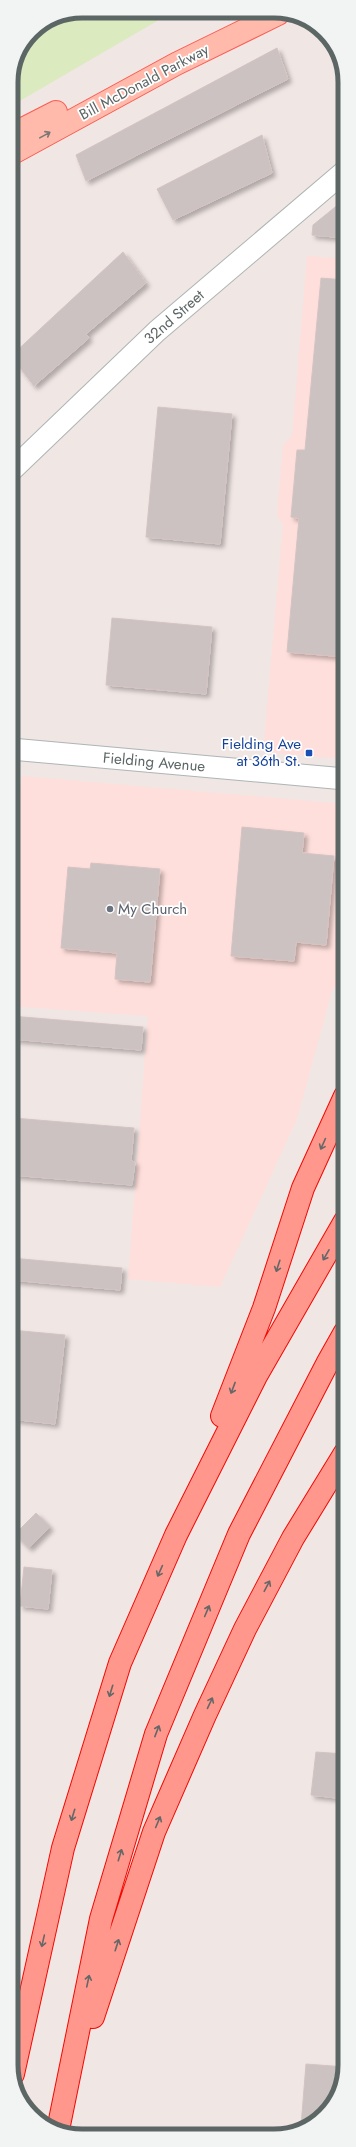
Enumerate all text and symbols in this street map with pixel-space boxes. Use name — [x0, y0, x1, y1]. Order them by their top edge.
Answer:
street label: Bill McDonald Parkway — [75, 38, 213, 125]
one-way arrow — [39, 131, 51, 138]
street label: 32nd Street — [139, 284, 209, 349]
place label: Fielding Ave at 36th St. — [222, 733, 301, 772]
street label: Fielding Avenue — [102, 747, 206, 777]
marker: Fielding Ave at 36th St. — [304, 748, 314, 758]
place label: My Church — [118, 898, 187, 920]
marker: My Church — [105, 904, 115, 914]
one-way arrow — [319, 1137, 326, 1149]
one-way arrow — [321, 1249, 329, 1261]
one-way arrow — [274, 1259, 281, 1272]
one-way arrow — [229, 1381, 237, 1393]
one-way arrow — [156, 1564, 164, 1576]
one-way arrow — [264, 1581, 272, 1593]
one-way arrow — [204, 1605, 212, 1617]
one-way arrow — [107, 1684, 114, 1697]
one-way arrow — [207, 1697, 214, 1709]
one-way arrow — [154, 1725, 162, 1737]
one-way arrow — [69, 1809, 76, 1822]
one-way arrow — [155, 1817, 163, 1829]
one-way arrow — [117, 1849, 124, 1862]
one-way arrow — [38, 1935, 46, 1948]
one-way arrow — [113, 1940, 121, 1952]
one-way arrow — [85, 1975, 93, 1988]

